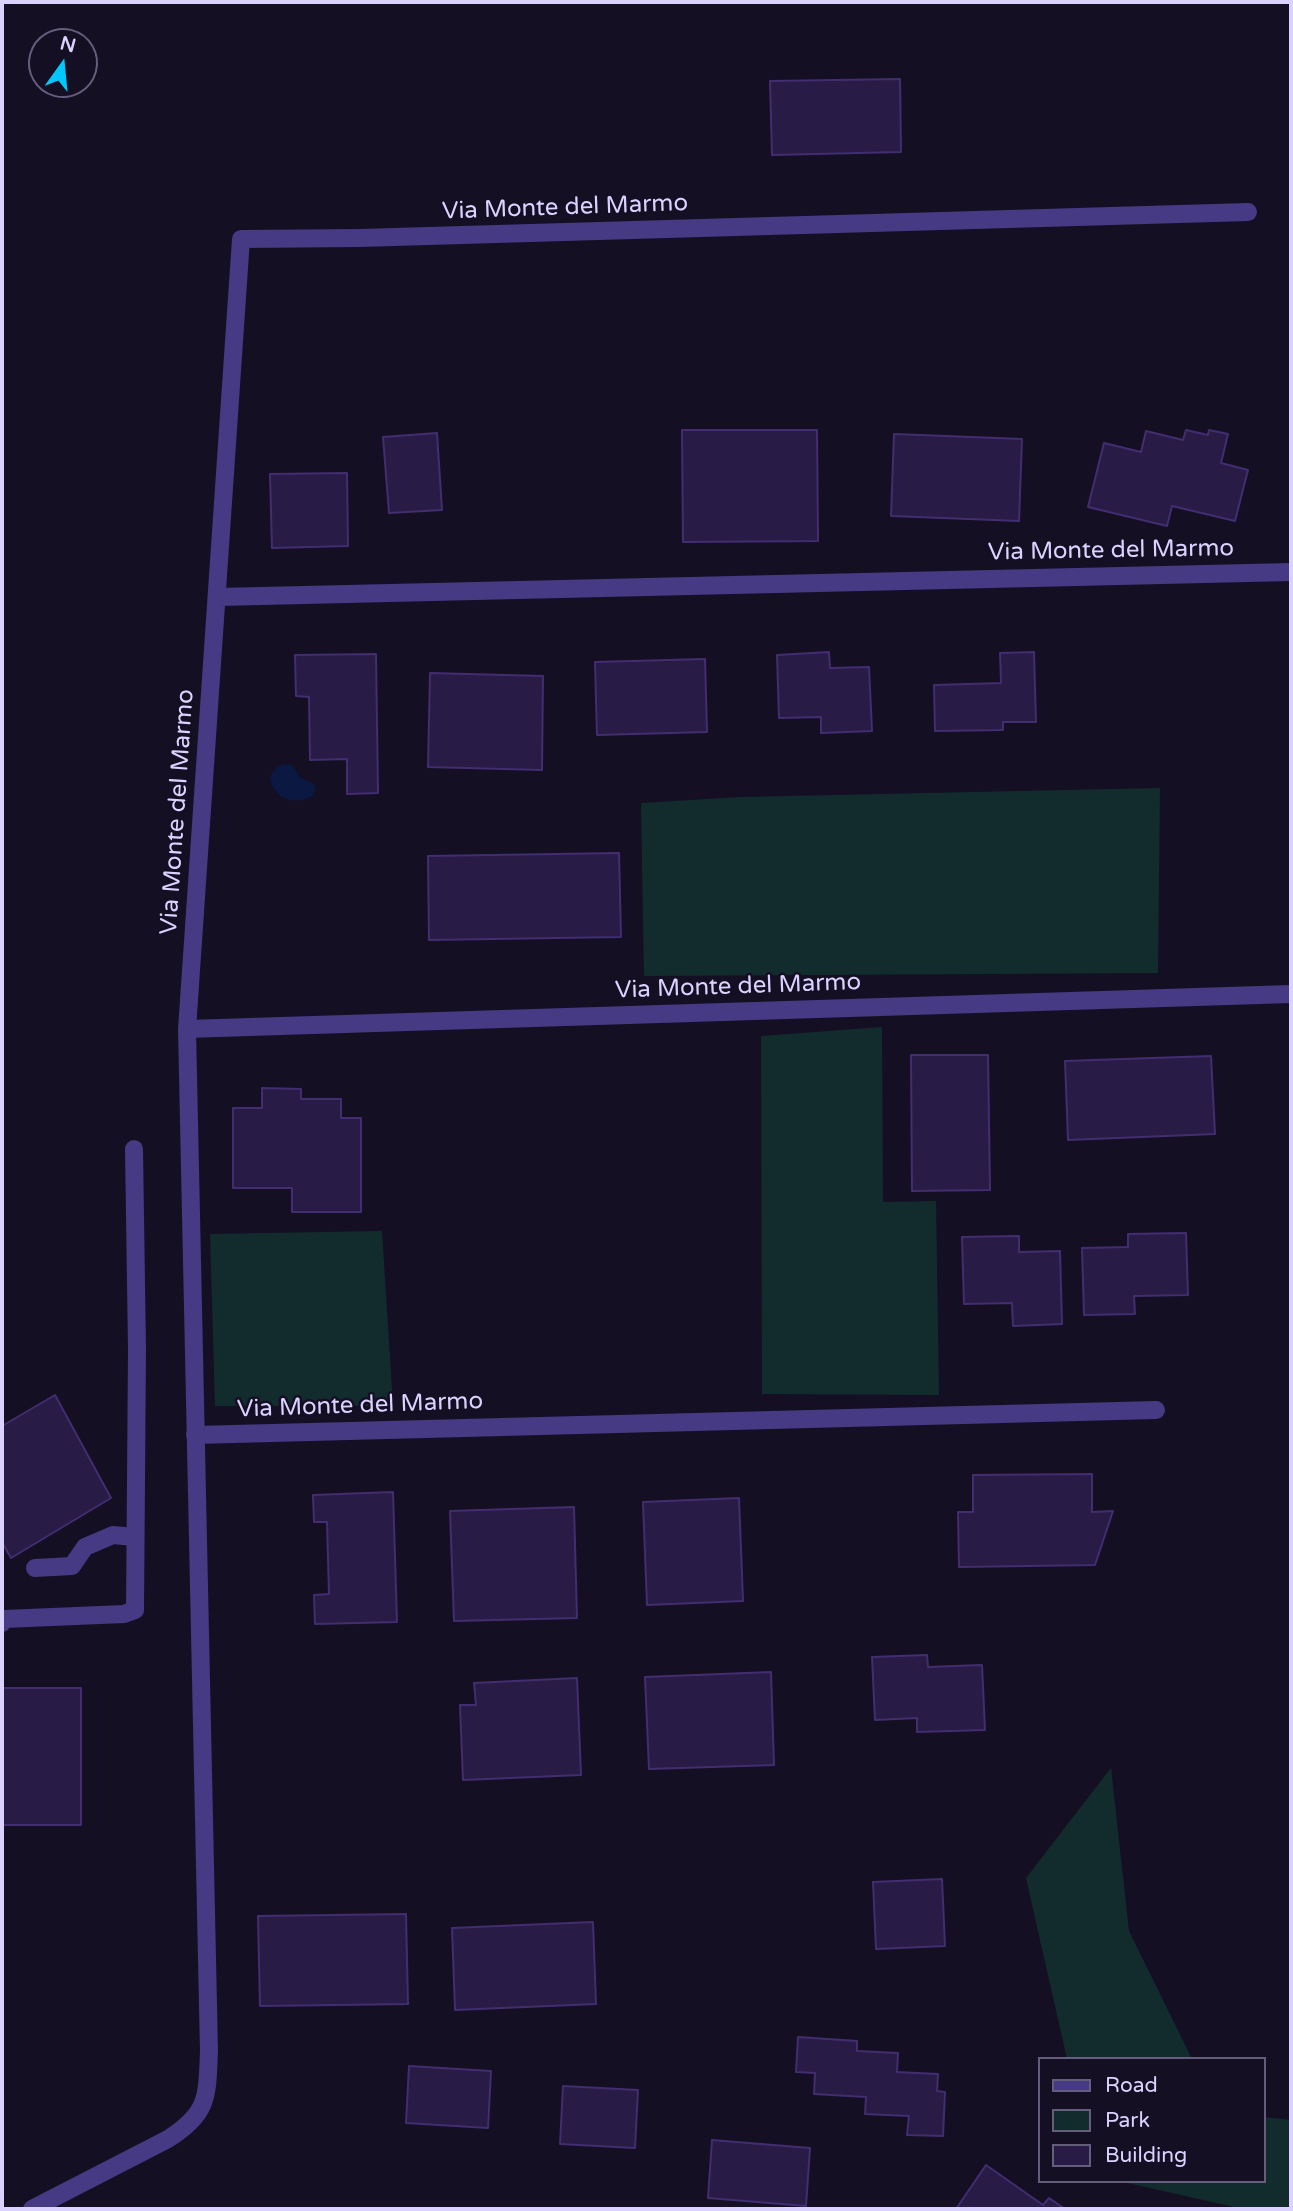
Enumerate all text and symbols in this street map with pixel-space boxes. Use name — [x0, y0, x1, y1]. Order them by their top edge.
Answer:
north arrow — [28, 28, 98, 98]
text: N — [58, 32, 78, 57]
street label: Via Monte del Marmo — [442, 189, 688, 227]
street label: Via Monte del Marmo — [988, 534, 1234, 568]
street label: Via Monte del Marmo — [155, 688, 201, 936]
street label: Via Monte del Marmo — [615, 968, 861, 1006]
street label: Via Monte del Marmo — [237, 1387, 483, 1425]
legend — [1038, 2057, 1265, 2183]
text: Road — [1105, 2073, 1158, 2098]
text: Park — [1105, 2108, 1150, 2133]
text: Building — [1105, 2143, 1187, 2168]

